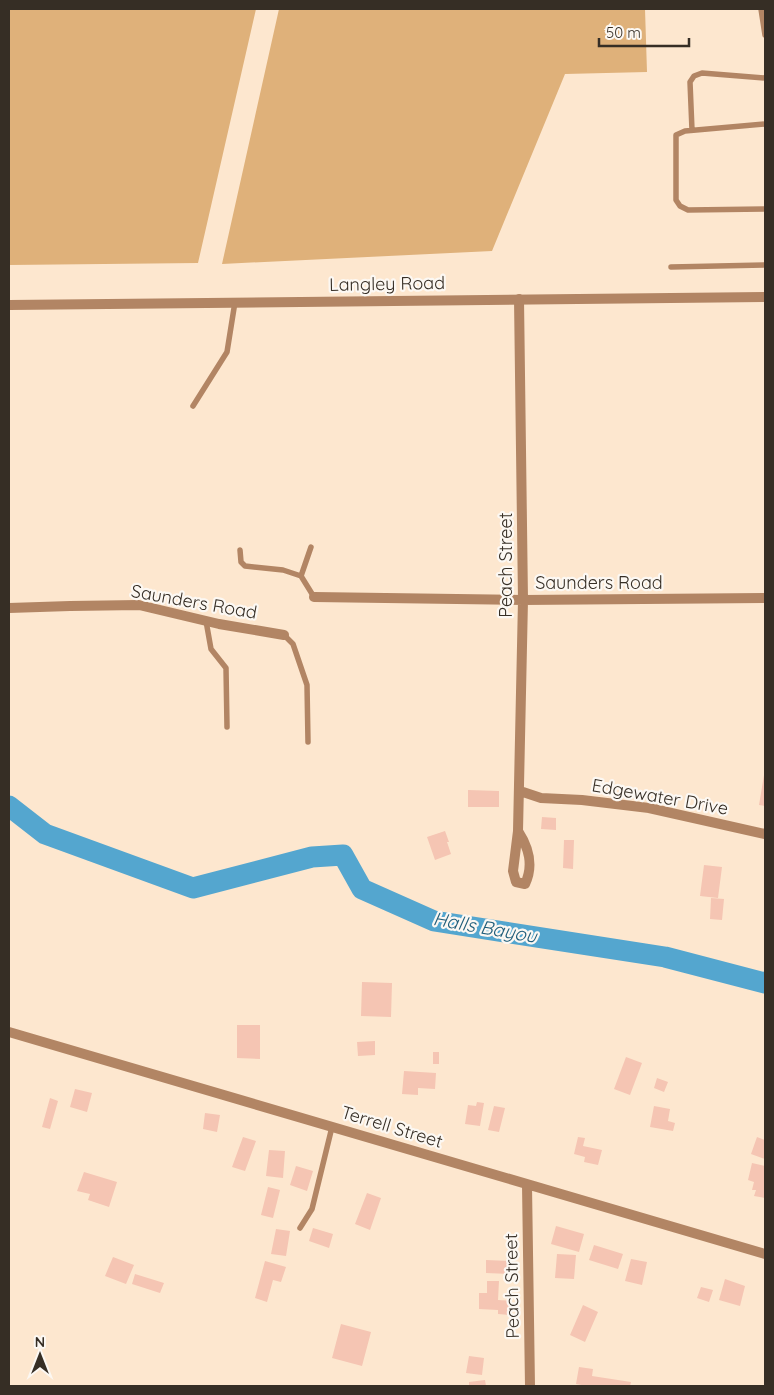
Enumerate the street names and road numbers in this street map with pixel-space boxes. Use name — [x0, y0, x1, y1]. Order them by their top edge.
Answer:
street label: Langley Road — [329, 271, 445, 296]
street label: Peach Street — [494, 512, 517, 618]
street label: Saunders Road — [535, 571, 663, 594]
street label: Saunders Road — [129, 579, 259, 624]
street label: Edgewater Drive — [590, 773, 730, 820]
street label: Terrell Street — [339, 1100, 446, 1153]
street label: Peach Street — [499, 1233, 524, 1339]

